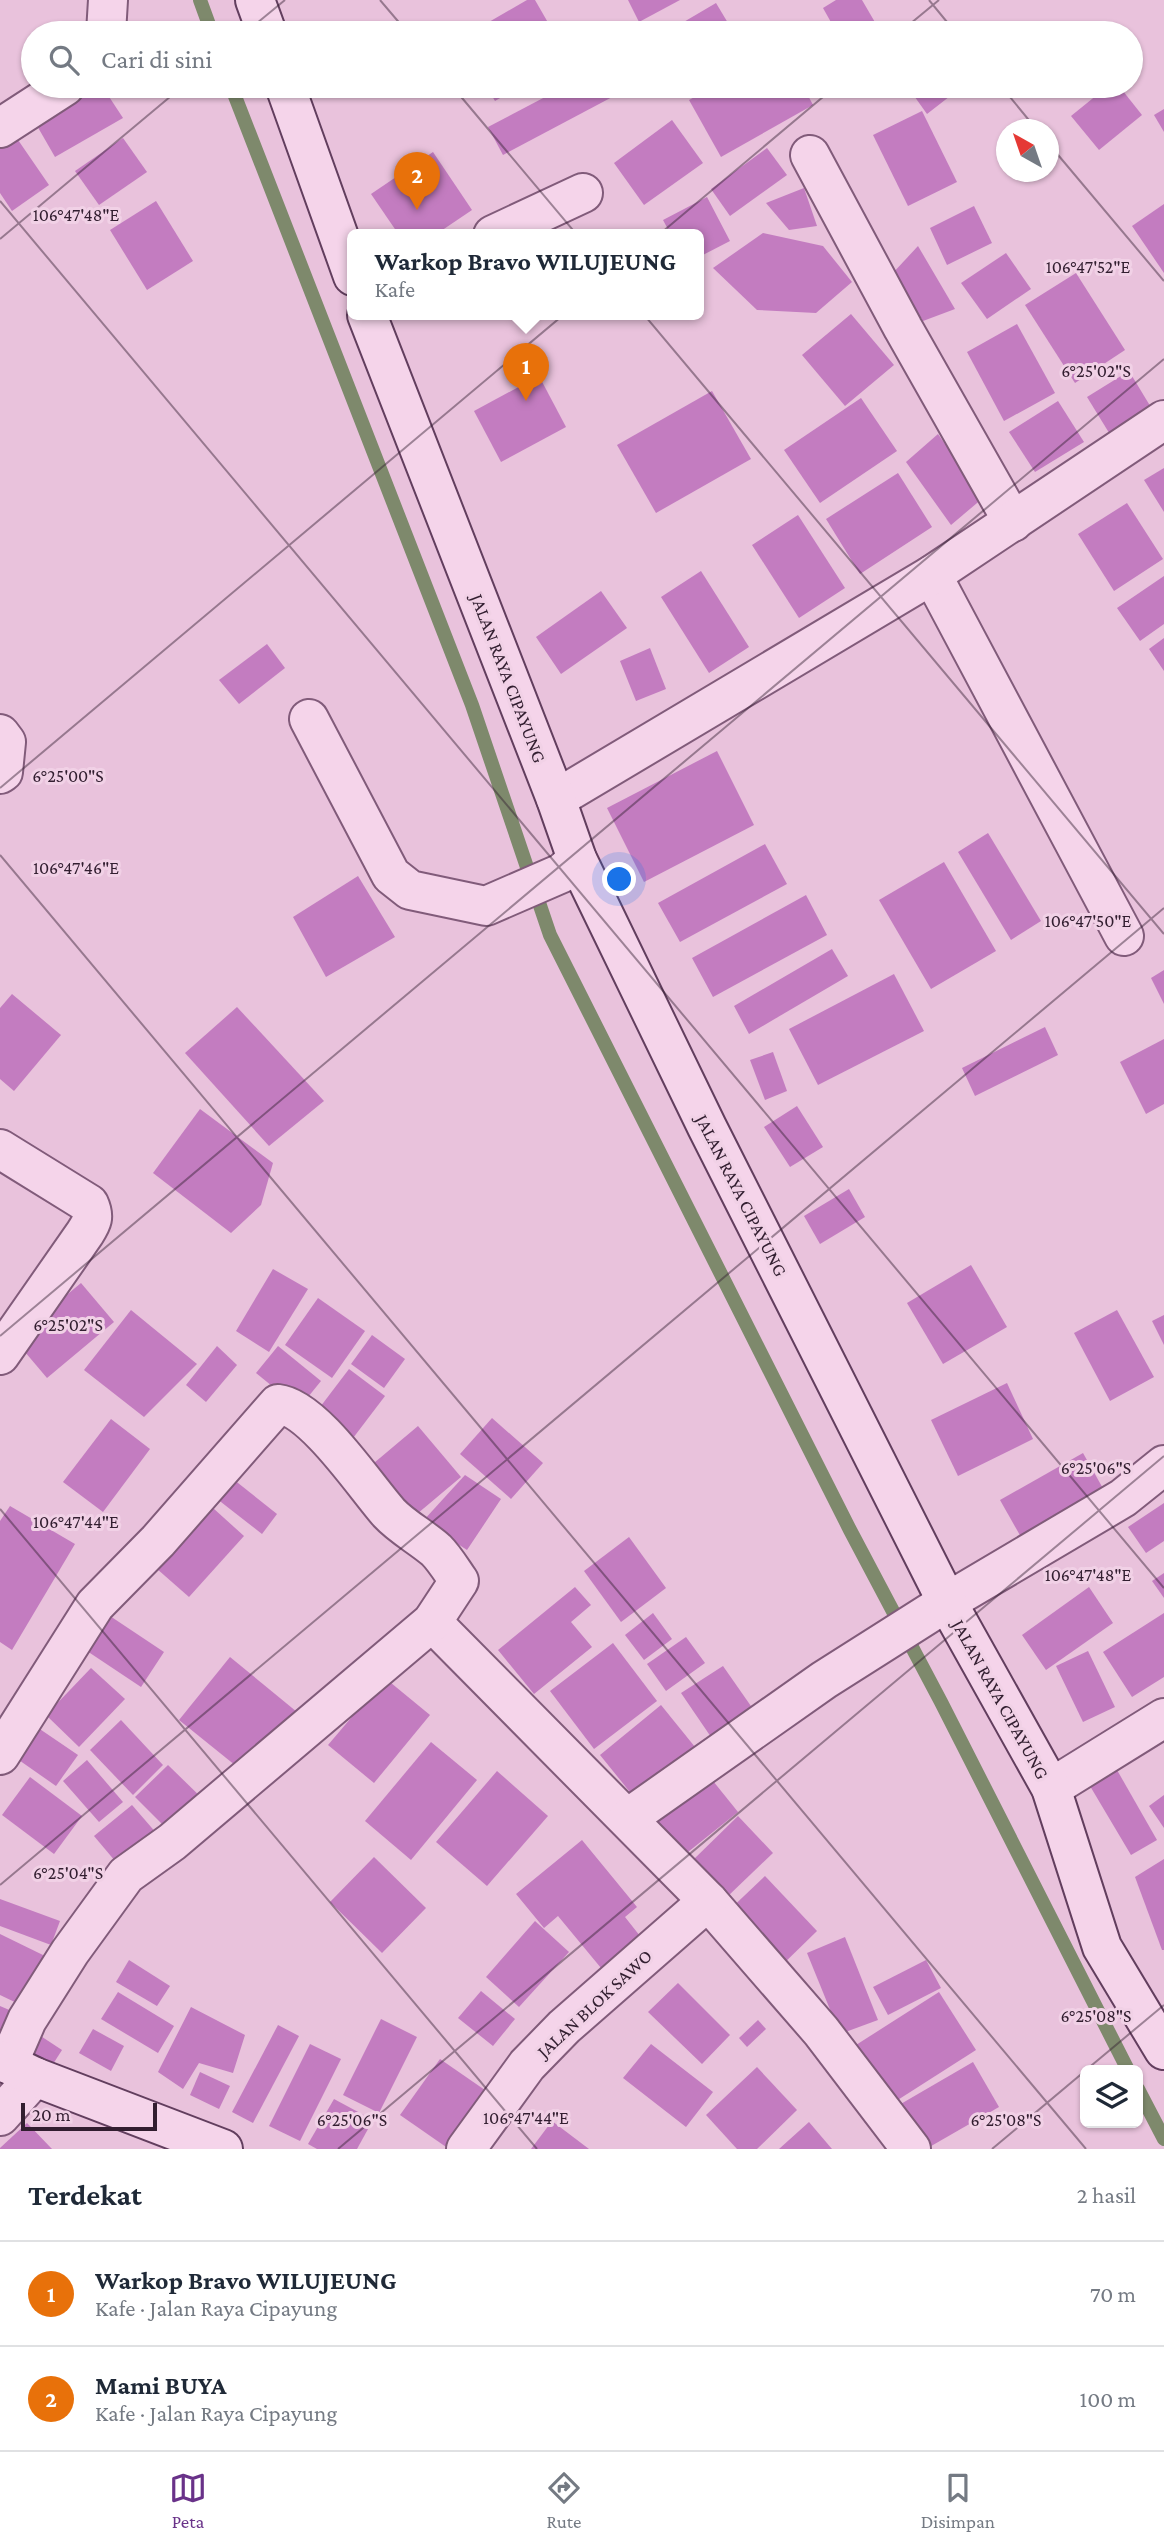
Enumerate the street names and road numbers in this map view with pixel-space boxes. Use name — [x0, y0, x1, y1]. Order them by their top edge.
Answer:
street label: JALAN RAYA CIPAYUNG — [466, 589, 550, 766]
street label: JALAN RAYA CIPAYUNG — [691, 1109, 792, 1280]
street label: JALAN RAYA CIPAYUNG — [947, 1614, 1053, 1783]
street label: JALAN BLOK SAWO — [531, 1945, 656, 2063]

